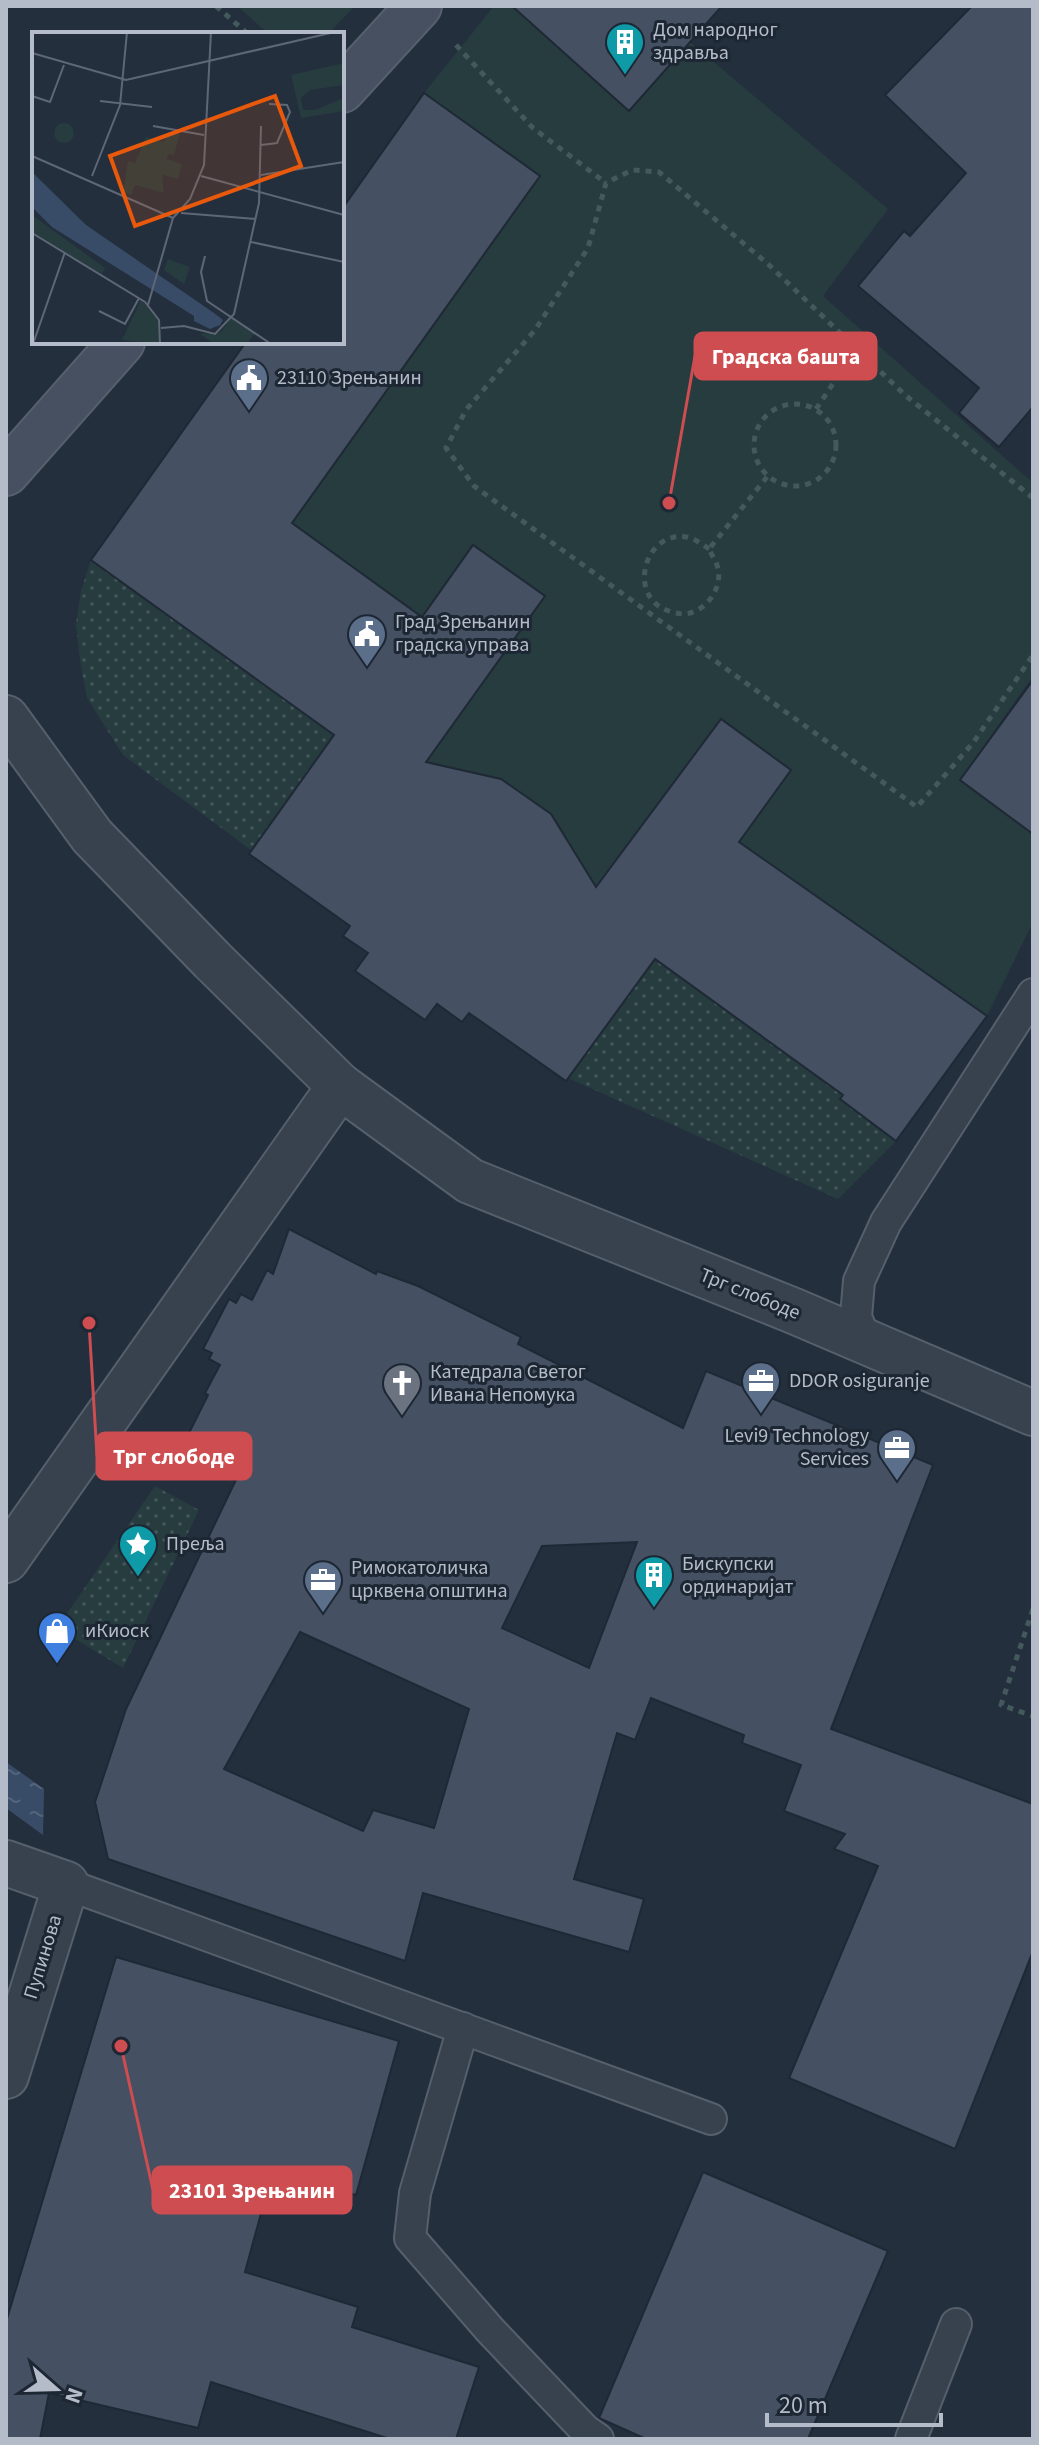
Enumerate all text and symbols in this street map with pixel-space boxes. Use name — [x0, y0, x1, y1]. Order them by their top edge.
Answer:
place label: Дом народног здравља — [653, 16, 778, 67]
building icon: Дом народног здравља — [604, 21, 646, 76]
inset map — [32, 32, 344, 344]
callout: Градска башта — [695, 333, 876, 379]
text: Градска башта — [712, 341, 860, 373]
public building icon: 23110 Зрењанин — [228, 357, 270, 412]
place label: 23110 Зрењанин — [277, 364, 422, 392]
place label: Град Зрењанин градска управа — [395, 608, 530, 659]
public building icon: Град Зрењанин градска управа — [346, 613, 388, 668]
street label: Трг слободе — [695, 1261, 805, 1327]
place label: Катедрала Светог Ивана Непомука — [430, 1358, 586, 1409]
office icon: DDOR osiguranje — [740, 1360, 782, 1415]
church icon: Катедрала Светог Ивана Непомука — [381, 1362, 423, 1417]
place label: DDOR osiguranje — [789, 1367, 930, 1395]
place label: Levi9 Technology Services — [725, 1422, 870, 1473]
office icon: Levi9 Technology Services — [876, 1427, 918, 1482]
callout: Трг слободе — [97, 1433, 251, 1479]
text: Трг слободе — [113, 1441, 235, 1473]
place icon: Преља — [117, 1523, 159, 1578]
place label: Преља — [166, 1530, 225, 1558]
place label: Бискупски ординаријат — [682, 1550, 794, 1601]
place label: Римокатоличка црквена општина — [351, 1554, 507, 1605]
building icon: Бискупски ординаријат — [633, 1554, 675, 1609]
office icon: Римокатоличка црквена општина — [302, 1559, 344, 1614]
shop icon: иКиоск — [36, 1610, 78, 1665]
place label: иКиоск — [85, 1617, 149, 1645]
street label: Пупинова — [17, 1911, 69, 2003]
callout: 23101 Зрењанин — [153, 2167, 351, 2213]
text: 23101 Зрењанин — [169, 2175, 335, 2207]
north arrow — [16, 2349, 96, 2429]
scale bar — [767, 2377, 941, 2427]
text: N — [56, 2383, 91, 2408]
text: 20 m — [779, 2388, 828, 2423]

